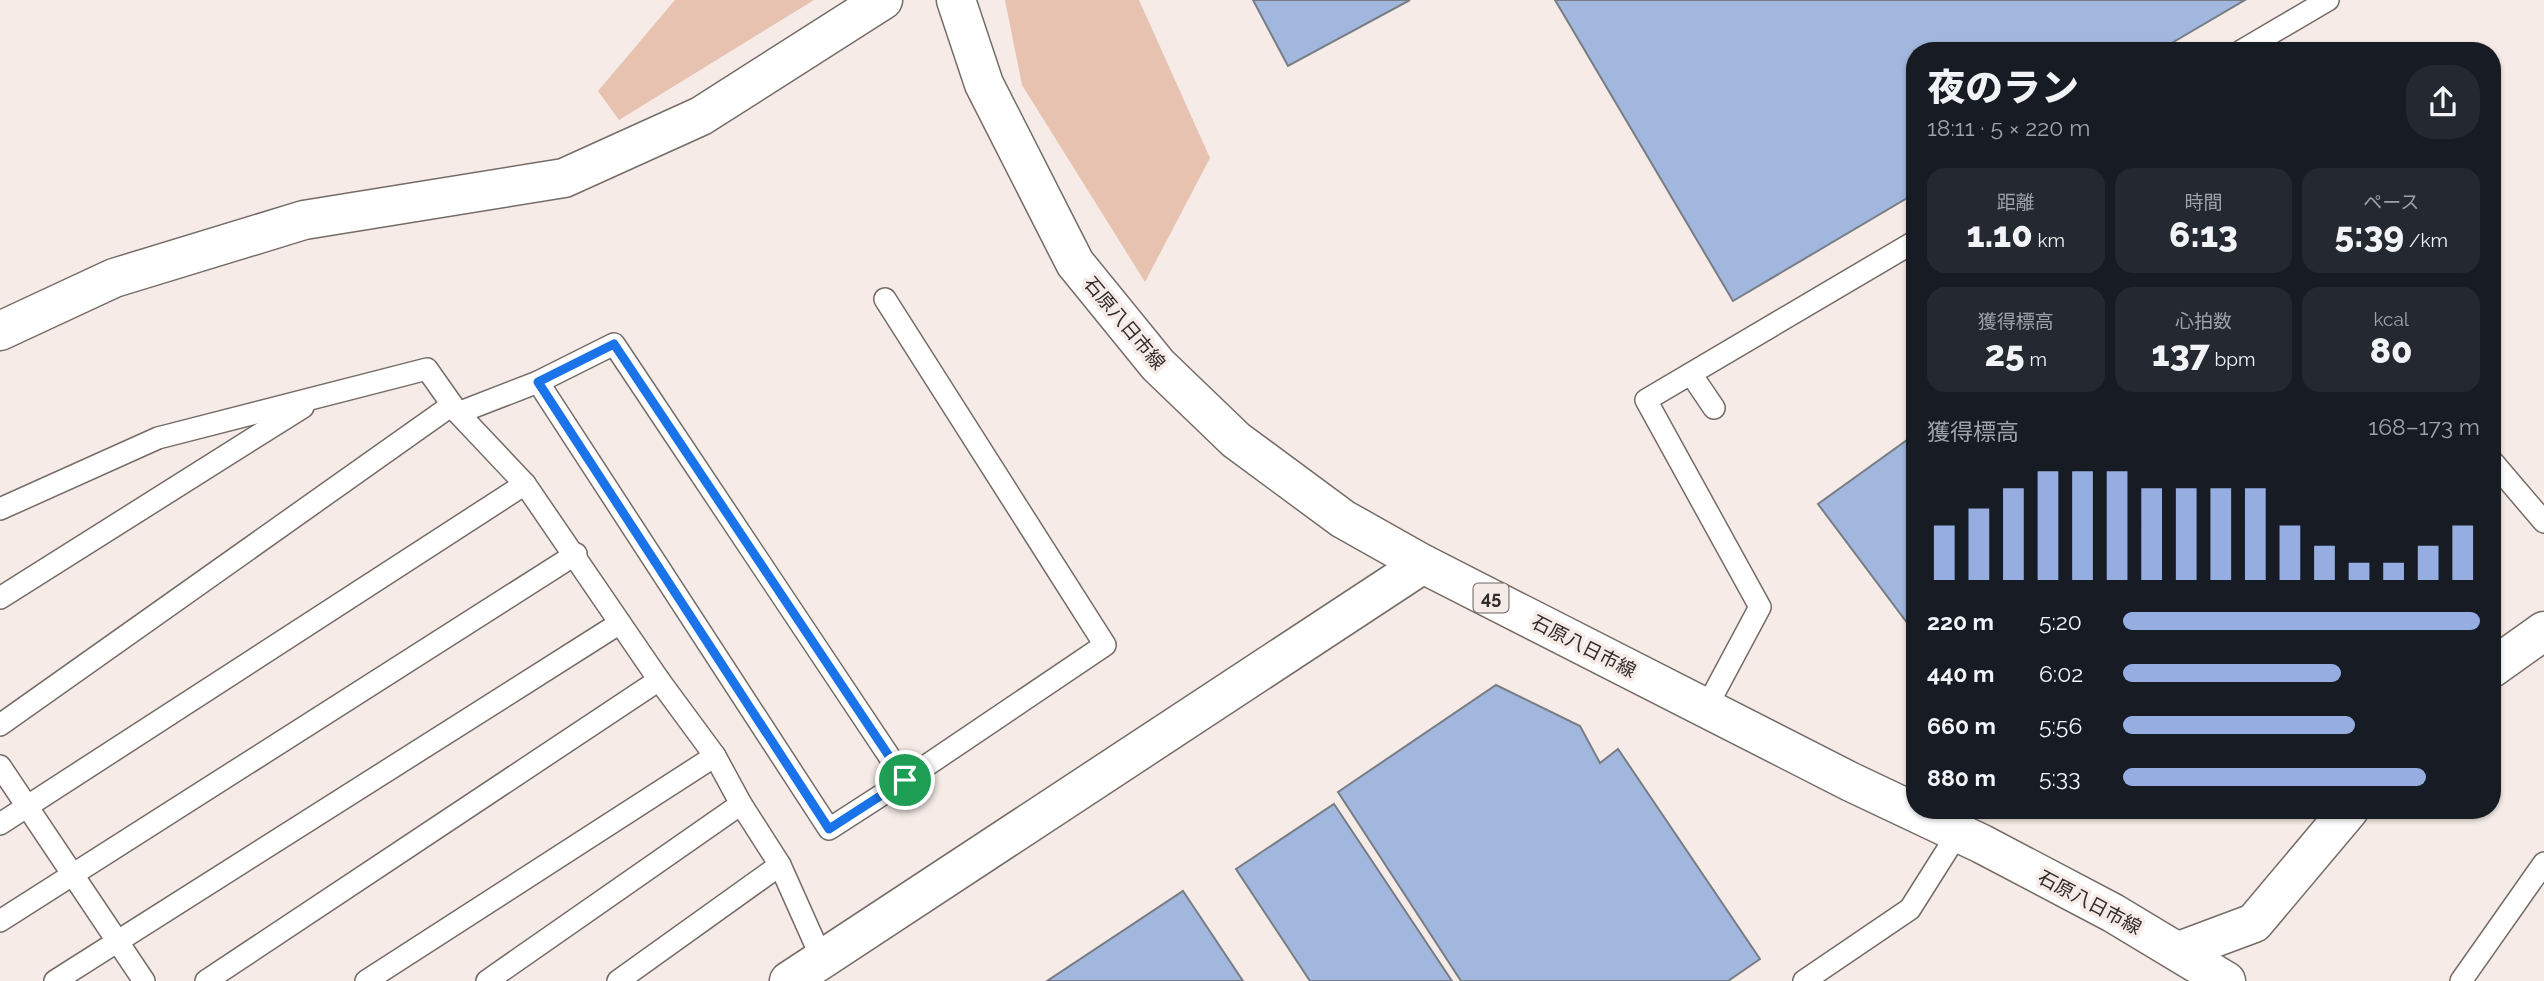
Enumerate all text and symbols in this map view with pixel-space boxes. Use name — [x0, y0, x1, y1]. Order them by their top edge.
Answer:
text: 夜のラン — [1927, 65, 2079, 110]
button: share — [2406, 65, 2480, 139]
text: 18:11 · 5 × 220 m — [1927, 114, 2090, 141]
text: 距離 — [1997, 191, 2035, 213]
text: 時間 — [2184, 191, 2223, 213]
text: ペース — [2363, 191, 2419, 213]
text: 1.10 — [1967, 214, 2033, 255]
text: 6:13 — [2169, 214, 2238, 255]
text: 5:39 — [2334, 214, 2404, 255]
text: km — [2033, 229, 2065, 251]
text: /km — [2404, 229, 2448, 251]
street label: 石原八日市線 — [1080, 272, 1170, 374]
text: kcal — [2373, 308, 2409, 330]
text: 獲得標高 — [1978, 310, 2054, 332]
text: 心拍数 — [2175, 310, 2232, 332]
text: 80 — [2370, 330, 2413, 371]
text: 25 — [1985, 333, 2025, 374]
text: 137 — [2152, 333, 2210, 374]
text: m — [2025, 348, 2047, 370]
text: bpm — [2210, 348, 2255, 370]
text: 168–173 m — [2368, 413, 2480, 440]
text: 獲得標高 — [1927, 418, 2019, 445]
road number: 45 — [1474, 584, 1508, 612]
text: 220 m — [1927, 608, 1994, 635]
text: 5:20 — [2039, 608, 2082, 635]
street label: 石原八日市線 — [1528, 610, 1640, 682]
text: 440 m — [1927, 660, 1994, 687]
text: 6:02 — [2039, 660, 2083, 687]
text: 660 m — [1927, 712, 1996, 739]
text: 5:56 — [2039, 712, 2082, 739]
pin — [875, 750, 935, 810]
icon: arrive — [886, 761, 924, 799]
text: 880 m — [1927, 764, 1996, 791]
text: 5:33 — [2039, 764, 2080, 791]
street label: 石原八日市線 — [2035, 866, 2145, 938]

